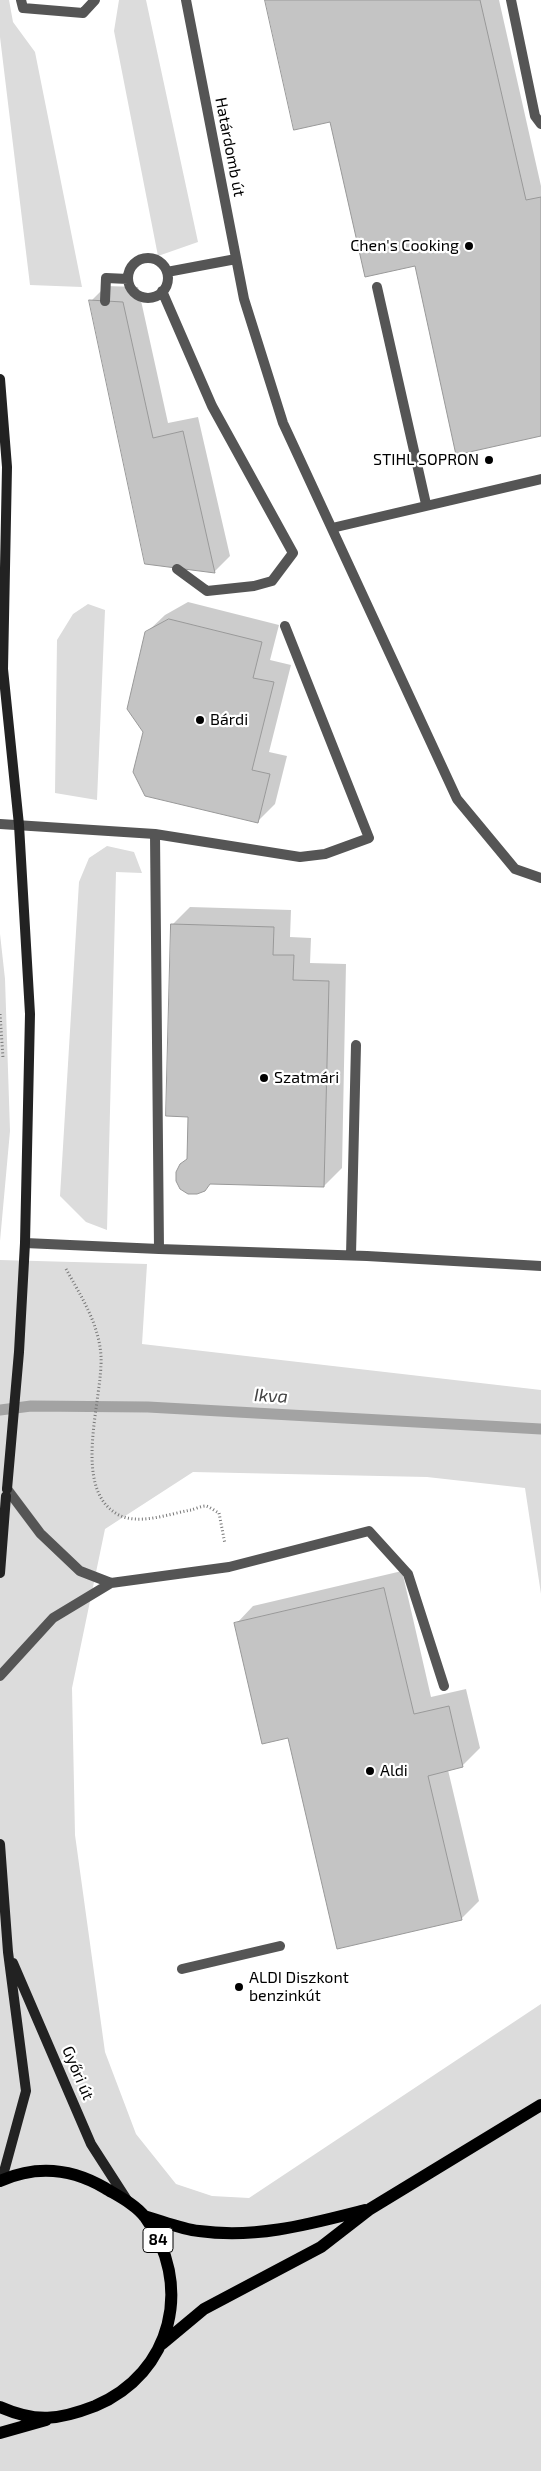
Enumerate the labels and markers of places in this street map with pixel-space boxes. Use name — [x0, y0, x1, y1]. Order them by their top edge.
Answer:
place label: Chen's Cooking — [350, 236, 459, 256]
marker: Chen's Cooking — [463, 240, 475, 252]
place label: STIHL SOPRON — [373, 450, 479, 470]
marker: STIHL SOPRON — [483, 454, 495, 466]
place label: Bárdi — [210, 710, 248, 730]
marker: Bárdi — [194, 714, 206, 726]
place label: Szatmári — [274, 1068, 339, 1088]
marker: Szatmári — [258, 1072, 270, 1084]
place label: Aldi — [380, 1761, 408, 1781]
marker: Aldi — [364, 1765, 376, 1777]
place label: ALDI Diszkont benzinkút — [249, 1968, 349, 2006]
marker: ALDI Diszkont benzinkút — [233, 1981, 245, 1993]

